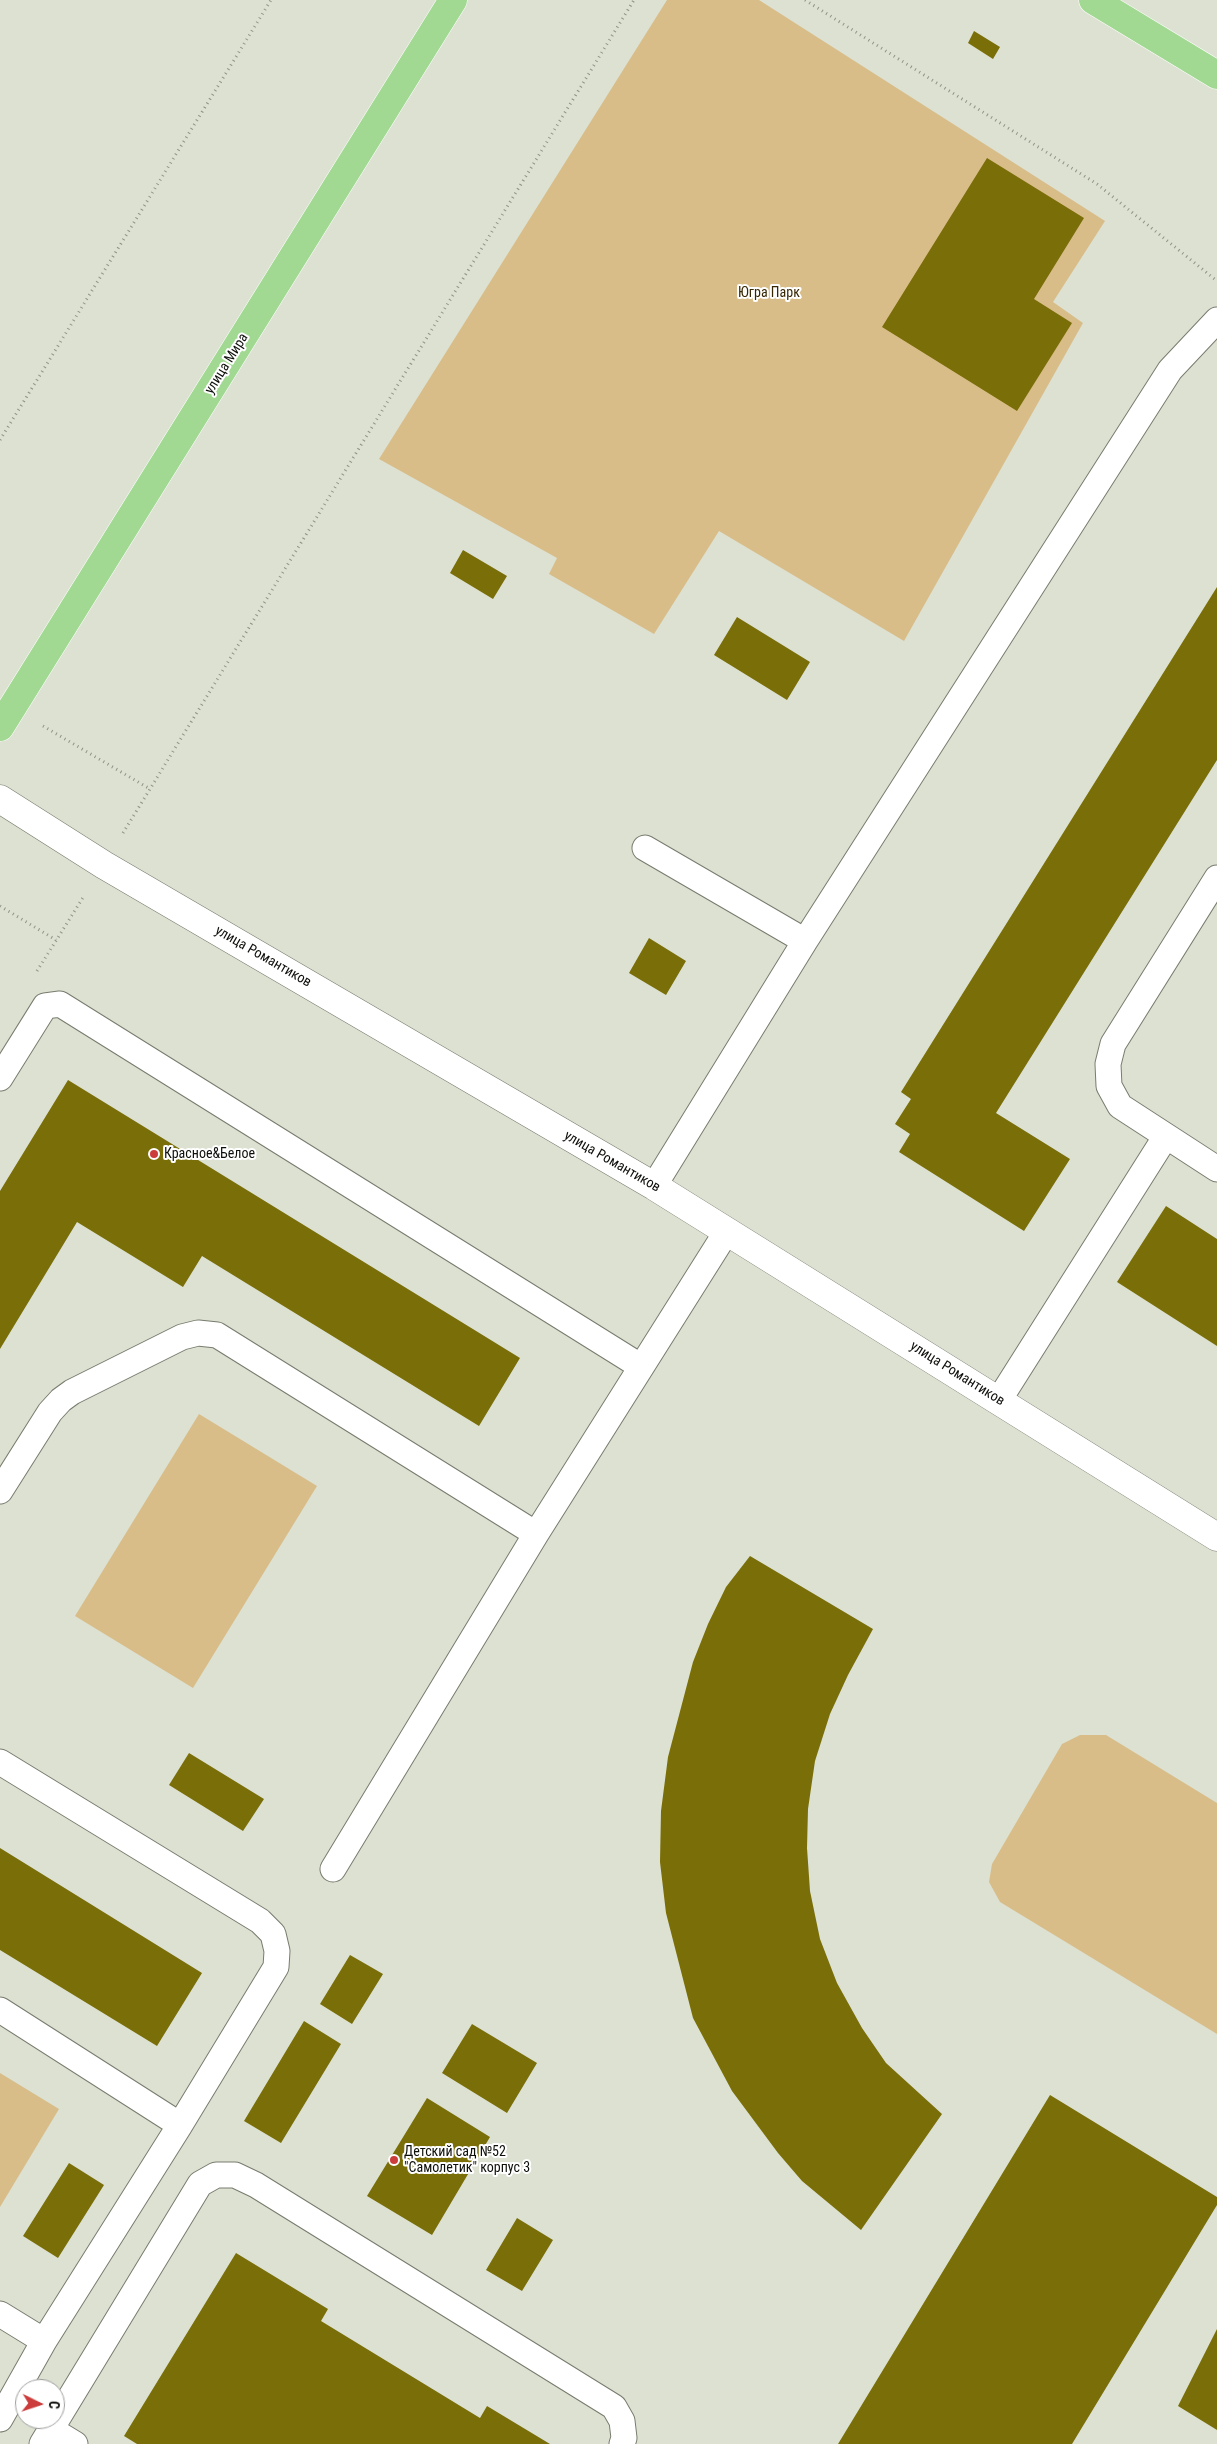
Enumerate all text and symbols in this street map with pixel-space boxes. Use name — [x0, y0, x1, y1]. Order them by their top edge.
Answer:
park label: Югра Парк — [738, 285, 800, 301]
street label: улица Мира — [202, 331, 252, 397]
street label: улица Романтиков — [212, 923, 314, 991]
street label: улица Романтиков — [561, 1128, 663, 1196]
place label: Красное&Белое — [164, 1146, 255, 1162]
marker: Красное&Белое — [148, 1148, 160, 1160]
street label: улица Романтиков — [907, 1338, 1007, 1410]
place label: Детский сад №52 "Самолетик" корпус 3 — [404, 2144, 530, 2176]
marker: Детский сад №52 "Самолетик" корпус 3 — [388, 2154, 400, 2166]
north arrow — [15, 2379, 65, 2429]
text: С — [46, 2400, 62, 2410]

